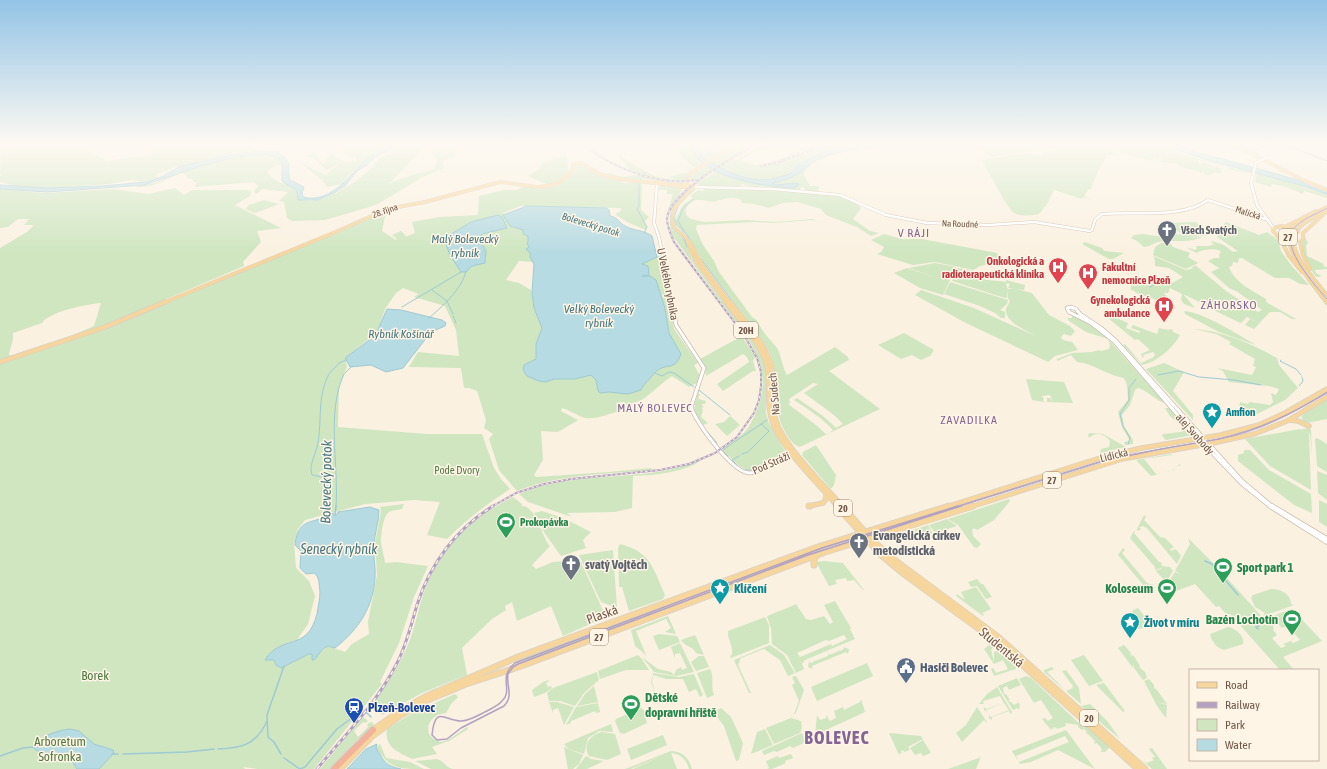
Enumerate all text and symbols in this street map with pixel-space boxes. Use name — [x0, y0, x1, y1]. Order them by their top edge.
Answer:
street label: 28. října — [371, 202, 399, 220]
street label: Malická — [1234, 204, 1262, 222]
water label: Bolevecký potok — [561, 210, 622, 239]
street label: Na Roudné — [942, 218, 978, 230]
church icon: Všech Svatých — [1156, 219, 1178, 247]
place label: Všech Svatých — [1180, 224, 1237, 236]
district label: V RÁJI — [898, 226, 930, 240]
road number: 27 — [1279, 229, 1297, 245]
water label: Malý Bolevecký rybník — [431, 232, 499, 260]
street label: U Velkého rybníka — [655, 247, 681, 321]
place label: Onkologická a radioterapeutická klinika — [942, 255, 1044, 280]
hospital icon: Onkologická a radioterapeutická klinika — [1047, 256, 1069, 284]
place label: Fakultní nemocnice Plzeň — [1102, 261, 1170, 286]
hospital icon: Fakultní nemocnice Plzeň — [1077, 262, 1099, 290]
place label: Gynekologická ambulance — [1090, 294, 1150, 319]
hospital icon: Gynekologická ambulance — [1153, 295, 1175, 323]
district label: ZÁHORSKO — [1201, 298, 1257, 312]
water label: Velký Bolevecký rybník — [564, 302, 634, 330]
road number: 20H — [734, 322, 758, 338]
water label: Rybník Košinář — [368, 327, 434, 341]
street label: Na Sudech — [766, 372, 782, 416]
district label: MALÝ BOLEVEC — [617, 401, 693, 415]
place icon: Amfion — [1201, 401, 1223, 429]
place label: Amfion — [1225, 406, 1255, 418]
street label: alej Svobody — [1173, 411, 1217, 457]
district label: ZAVADILKA — [940, 413, 998, 427]
water label: Bolevecký potok — [317, 439, 335, 524]
street label: Lidická — [1099, 446, 1129, 464]
street label: Pod Stráží — [750, 449, 792, 477]
park label: Pode Dvory — [434, 464, 480, 476]
road number: 27 — [1043, 472, 1061, 488]
road number: 20 — [834, 500, 852, 516]
sports icon: Prokopávka — [495, 511, 517, 539]
place label: Prokopávka — [520, 516, 568, 528]
place label: Evangelická církev metodistická — [873, 528, 961, 558]
church icon: Evangelická církev metodistická — [848, 531, 870, 559]
water label: Senecký rybník — [300, 541, 378, 557]
church icon: svatý Vojtěch — [560, 553, 582, 581]
sports icon: Sport park 1 — [1212, 556, 1234, 584]
place label: svatý Vojtěch — [585, 557, 647, 572]
place label: Sport park 1 — [1237, 560, 1294, 575]
place icon: Klíčení — [709, 577, 731, 605]
sports icon: Koloseum — [1156, 577, 1178, 605]
place label: Klíčení — [734, 581, 767, 596]
place label: Koloseum — [1105, 581, 1153, 596]
street label: Plaská — [584, 602, 620, 627]
sports icon: Bazén Lochotín — [1281, 608, 1303, 636]
place icon: Život v míru — [1119, 611, 1141, 639]
place label: Bazén Lochotín — [1206, 612, 1278, 627]
place label: Život v míru — [1144, 615, 1199, 630]
street label: Studentská — [976, 624, 1027, 670]
road number: 27 — [590, 629, 608, 645]
public building icon: Hasiči Bolevec — [895, 656, 917, 684]
place label: Hasiči Bolevec — [920, 660, 988, 675]
park label: Borek — [81, 668, 109, 683]
legend — [1189, 669, 1319, 761]
text: Road — [1225, 678, 1248, 692]
place label: Dětské dopravní hřiště — [645, 690, 717, 720]
sports icon: Dětské dopravní hřiště — [620, 693, 642, 721]
station icon: Plzeň-Bolevec — [343, 696, 365, 724]
text: Railway — [1225, 698, 1260, 712]
place label: Plzeň-Bolevec — [368, 700, 435, 715]
road number: 20 — [1080, 710, 1098, 726]
text: Park — [1225, 718, 1246, 732]
district label: BOLEVEC — [804, 727, 870, 748]
park label: Arboretum Sofronka — [34, 734, 86, 764]
text: Water — [1225, 738, 1252, 752]

